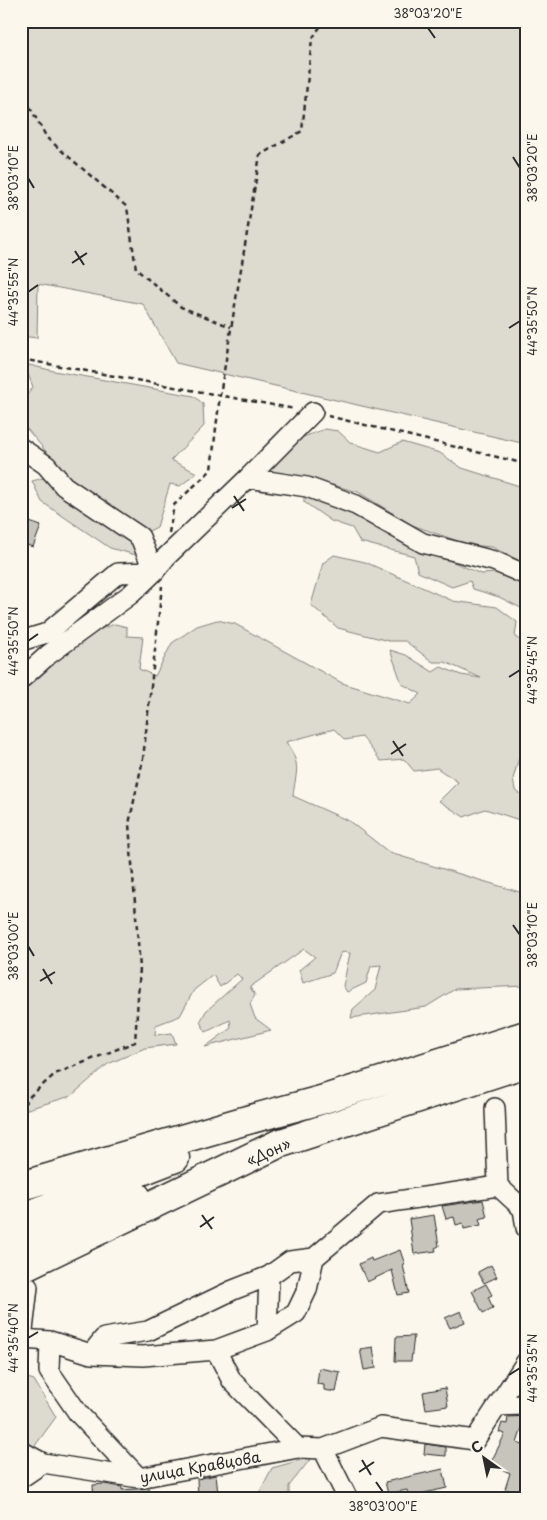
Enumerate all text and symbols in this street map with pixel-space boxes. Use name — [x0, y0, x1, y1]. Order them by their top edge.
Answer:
text: 38°03'20"E — [394, 4, 462, 22]
text: 38°03'20"E — [523, 134, 541, 202]
text: 38°03'10"E — [4, 145, 22, 211]
text: 44°35'55"N — [4, 258, 22, 326]
text: 44°35'50"N — [523, 286, 541, 356]
text: 44°35'50"N — [4, 606, 22, 676]
text: 44°35'45"N — [523, 636, 541, 704]
text: 38°03'10"E — [523, 902, 541, 968]
text: 38°03'00"E — [4, 911, 22, 981]
street label: «Дон» — [242, 1131, 294, 1171]
text: 44°35'40"N — [4, 1303, 22, 1373]
text: 44°35'35"N — [523, 1334, 541, 1402]
north arrow — [460, 1432, 510, 1482]
text: С — [467, 1435, 487, 1458]
street label: улица Кравцова — [138, 1444, 263, 1488]
text: 38°03'00"E — [348, 1497, 418, 1515]

